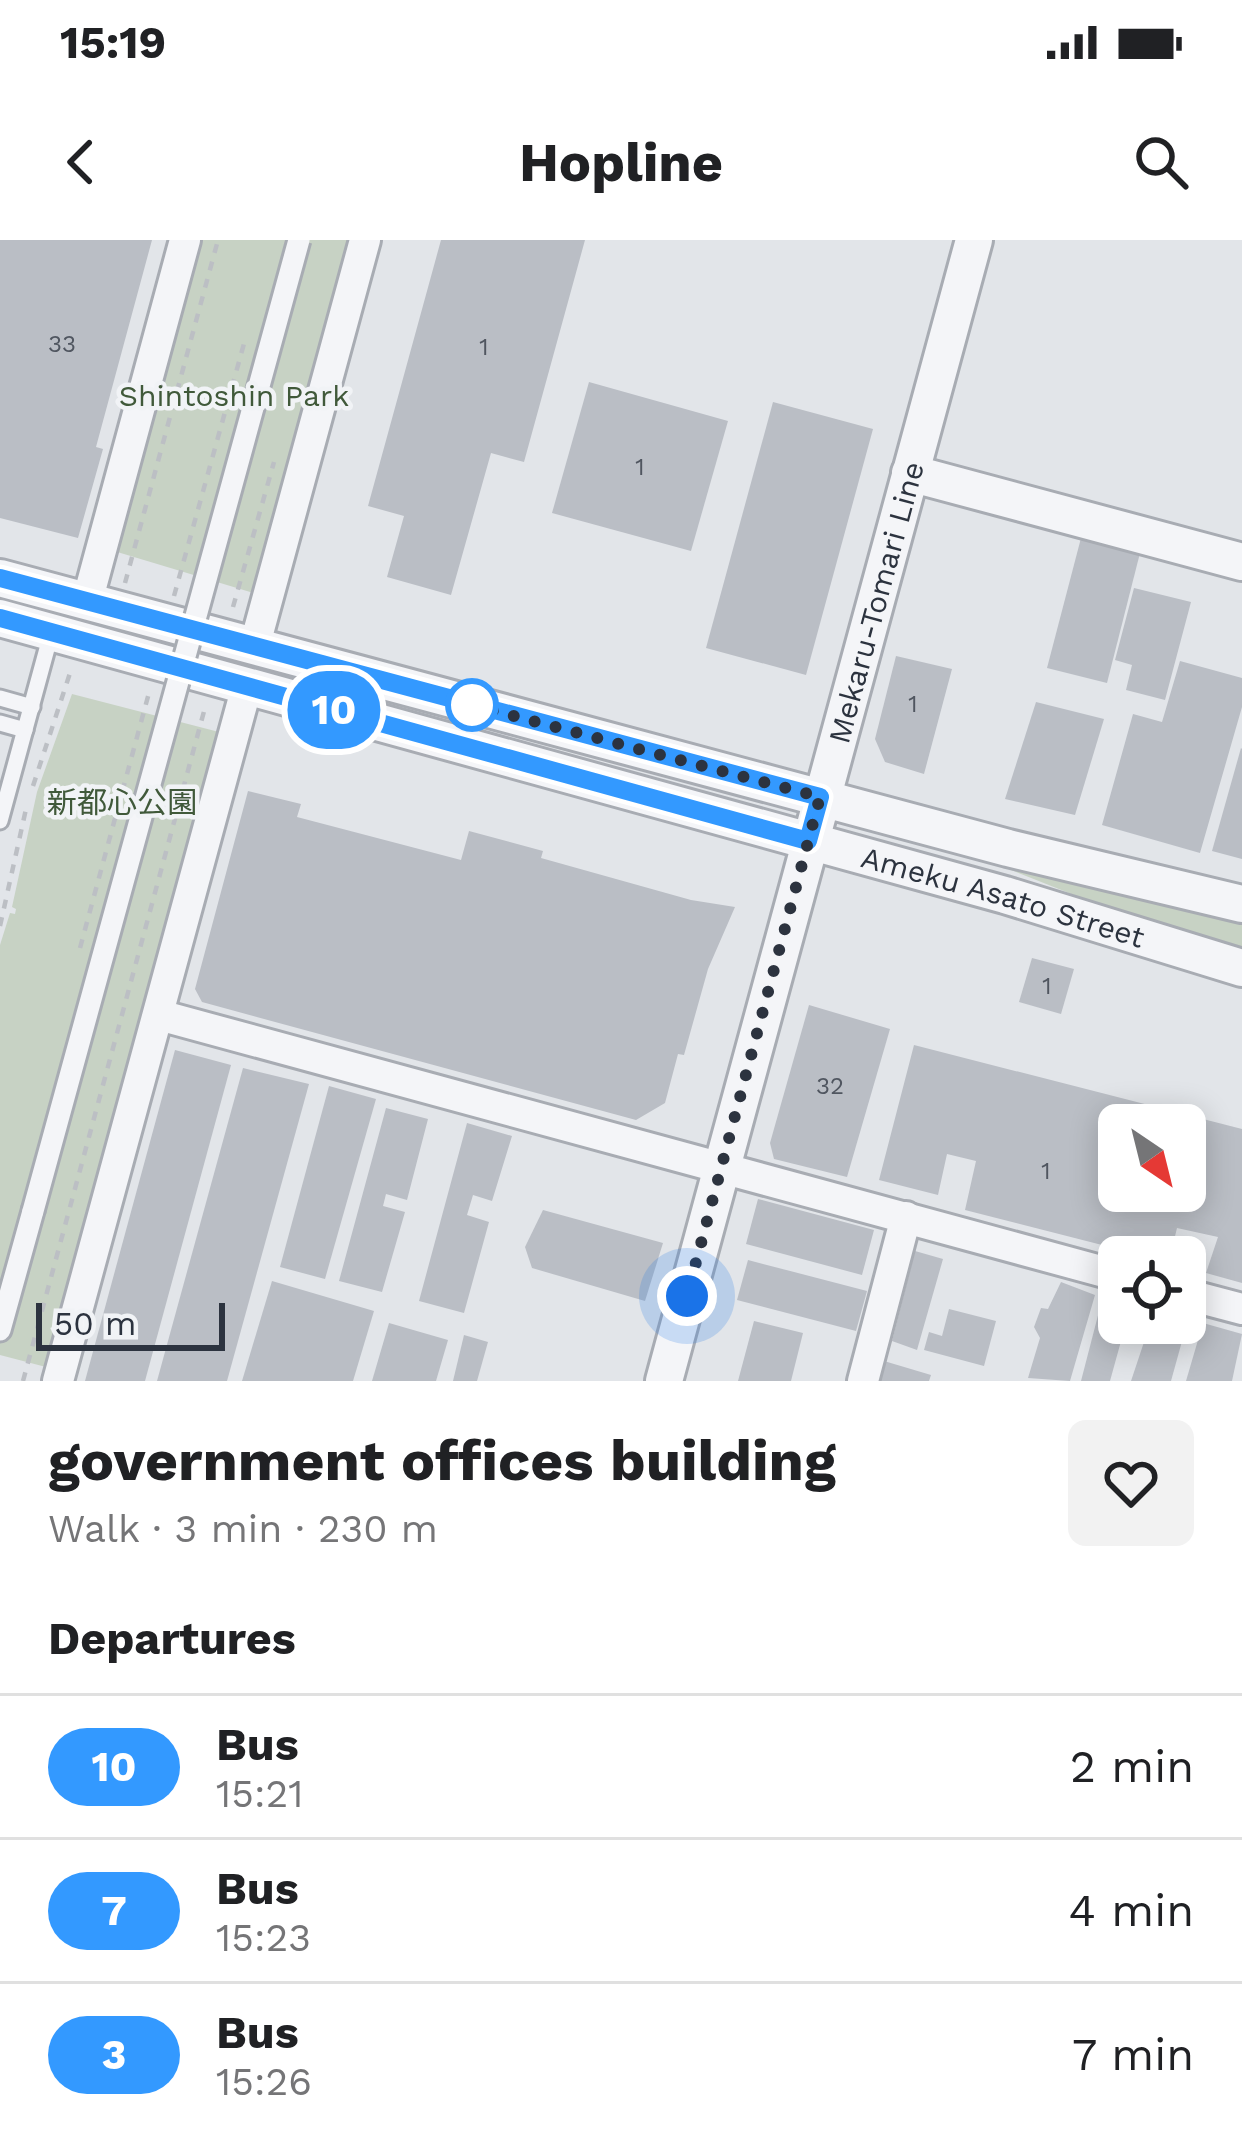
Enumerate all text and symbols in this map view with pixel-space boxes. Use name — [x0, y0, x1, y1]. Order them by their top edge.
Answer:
text: 15:19 — [60, 16, 166, 69]
icon: back — [48, 129, 114, 195]
icon: search — [1128, 129, 1194, 195]
text: Hopline — [519, 131, 723, 194]
house number: 33 — [48, 330, 76, 358]
house number: 1 — [479, 333, 489, 361]
park label: Shintoshin Park — [119, 378, 349, 413]
house number: 1 — [635, 453, 645, 481]
street label: Mekaru-Tomari Line — [821, 458, 931, 747]
line badge: 10 — [280, 671, 388, 749]
unlabelled marker — [447, 680, 497, 730]
text: 10 — [311, 685, 357, 734]
house number: 1 — [908, 690, 918, 718]
park label: 新都心公園 — [47, 785, 197, 820]
street label: Ameku Asato Street — [858, 839, 1149, 955]
house number: 1 — [1042, 972, 1052, 1000]
house number: 32 — [816, 1072, 844, 1100]
north arrow — [1098, 1104, 1206, 1212]
map controls — [1098, 1104, 1206, 1344]
house number: 1 — [1041, 1157, 1051, 1185]
button: locate — [1098, 1236, 1206, 1344]
your location — [657, 1266, 717, 1326]
scale bar — [36, 1297, 225, 1350]
text: 50 m — [54, 1304, 136, 1343]
button: heart — [1068, 1420, 1194, 1546]
text: government offices building — [48, 1427, 836, 1494]
text: Walk · 3 min · 230 m — [48, 1506, 438, 1551]
text: Departures — [48, 1612, 296, 1665]
text: Bus — [216, 1718, 299, 1771]
text: 2 min — [1070, 1740, 1194, 1793]
text: 10 — [91, 1742, 137, 1791]
text: 15:21 — [216, 1771, 303, 1816]
text: Bus — [216, 1862, 299, 1915]
text: 4 min — [1068, 1884, 1194, 1937]
text: 7 — [101, 1886, 127, 1935]
text: 15:23 — [216, 1915, 311, 1960]
text: Bus — [216, 2006, 299, 2059]
text: 7 min — [1072, 2028, 1194, 2081]
text: 3 — [102, 2030, 126, 2079]
text: 15:26 — [216, 2059, 312, 2104]

